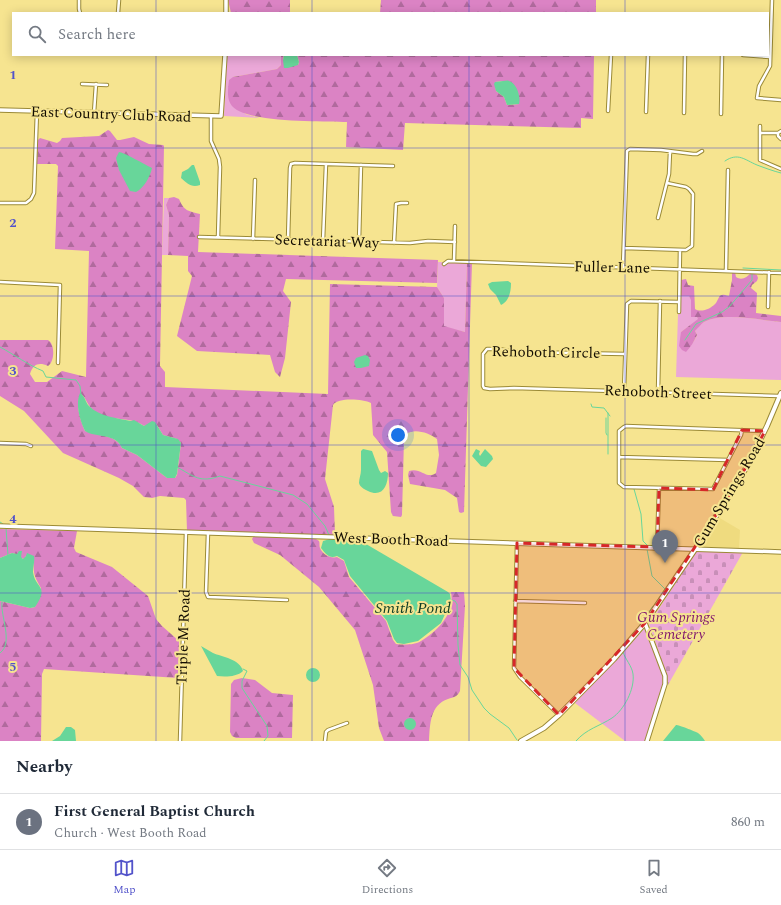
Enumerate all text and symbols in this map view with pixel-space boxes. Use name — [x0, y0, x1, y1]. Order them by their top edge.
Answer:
search box — [12, 12, 769, 56]
icon: search — [26, 23, 48, 45]
text: Search here — [58, 23, 136, 46]
text: 1 — [9, 65, 17, 85]
street label: East Country Club Road — [30, 100, 192, 129]
text: 2 — [9, 213, 17, 233]
street label: Secretariat Way — [274, 228, 380, 255]
street label: Fuller Lane — [574, 255, 650, 280]
street label: Rehoboth Circle — [491, 340, 601, 365]
text: 3 — [9, 361, 17, 381]
street label: Rehoboth Street — [604, 379, 712, 406]
your location — [388, 425, 408, 445]
street label: Gum Springs Road — [688, 433, 771, 552]
text: 4 — [9, 509, 17, 529]
street label: West Booth Road — [333, 526, 449, 553]
pin: 1 — [652, 530, 678, 563]
street label: Triple M Road — [170, 589, 197, 685]
water label: Smith Pond — [375, 596, 451, 620]
park label: Gum Springs Cemetery — [637, 606, 716, 646]
text: 5 — [9, 657, 17, 677]
text: Nearby — [16, 754, 72, 780]
text: First General Baptist Church — [54, 800, 255, 823]
text: 1 — [25, 812, 33, 832]
text: 860 m — [731, 812, 765, 832]
text: Church · West Booth Road — [54, 823, 207, 843]
tab: Map — [113, 857, 135, 898]
tab: Directions — [362, 857, 413, 898]
tab: Saved — [640, 857, 668, 898]

